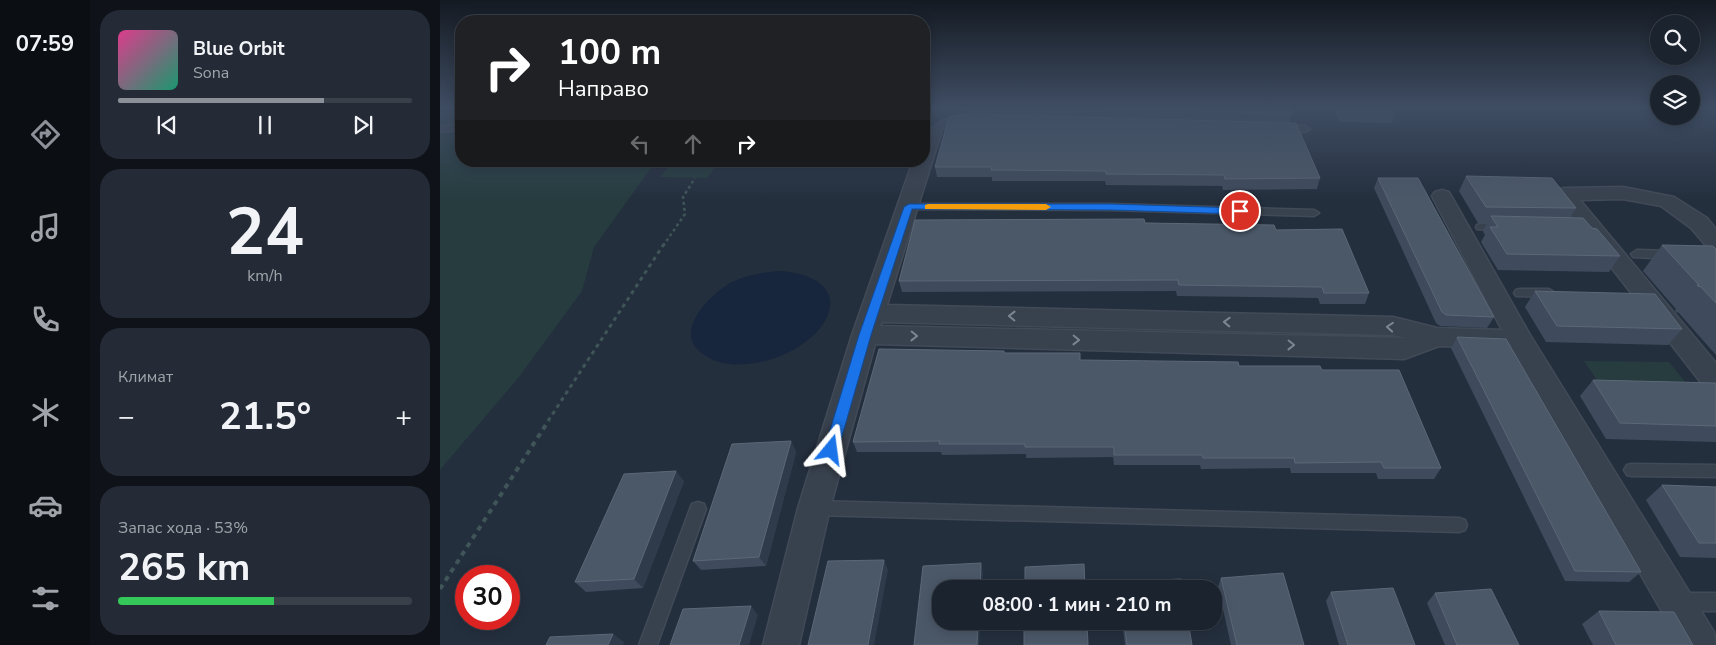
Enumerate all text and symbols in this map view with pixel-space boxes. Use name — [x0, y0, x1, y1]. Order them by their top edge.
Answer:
map controls — [1650, 15, 1700, 125]
button: search — [1650, 15, 1700, 65]
text: 07:59 — [16, 29, 74, 59]
text: 100 m — [558, 29, 661, 76]
icon: right — [475, 35, 540, 100]
text: Blue Orbit — [193, 36, 284, 62]
text: Sona — [193, 62, 229, 84]
text: Направо — [558, 74, 649, 104]
button: layers — [1650, 75, 1700, 125]
icon: previous — [153, 111, 181, 139]
icon: pause — [251, 111, 279, 139]
icon: next — [349, 111, 377, 139]
icon: directions — [28, 117, 63, 152]
icon: left — [626, 130, 654, 158]
icon: ahead — [679, 130, 707, 158]
icon: right — [732, 130, 760, 158]
text: 24 — [226, 188, 304, 277]
pin — [1219, 190, 1261, 232]
icon: arrive — [1226, 197, 1254, 225]
icon: music — [28, 210, 63, 245]
text: km/h — [247, 265, 283, 287]
icon: phone — [28, 302, 63, 337]
one-way arrow — [1008, 311, 1016, 322]
one-way arrow — [1223, 316, 1231, 327]
one-way arrow — [1385, 321, 1393, 332]
one-way arrow — [910, 331, 918, 342]
one-way arrow — [1072, 335, 1080, 345]
one-way arrow — [1287, 339, 1295, 350]
text: Климат — [118, 366, 173, 388]
text: 21.5° — [219, 391, 311, 442]
icon: climate — [28, 395, 63, 430]
text: − — [118, 398, 135, 436]
text: + — [395, 398, 412, 436]
position arrow — [804, 423, 856, 475]
icon: car — [28, 488, 63, 523]
text: Запас хода · 53% — [118, 517, 248, 539]
text: 265 km — [118, 542, 250, 593]
speed limit sign: 30 — [455, 565, 520, 630]
icon: filters — [28, 581, 63, 616]
text: 08:00 · 1 мин · 210 m — [983, 592, 1171, 618]

